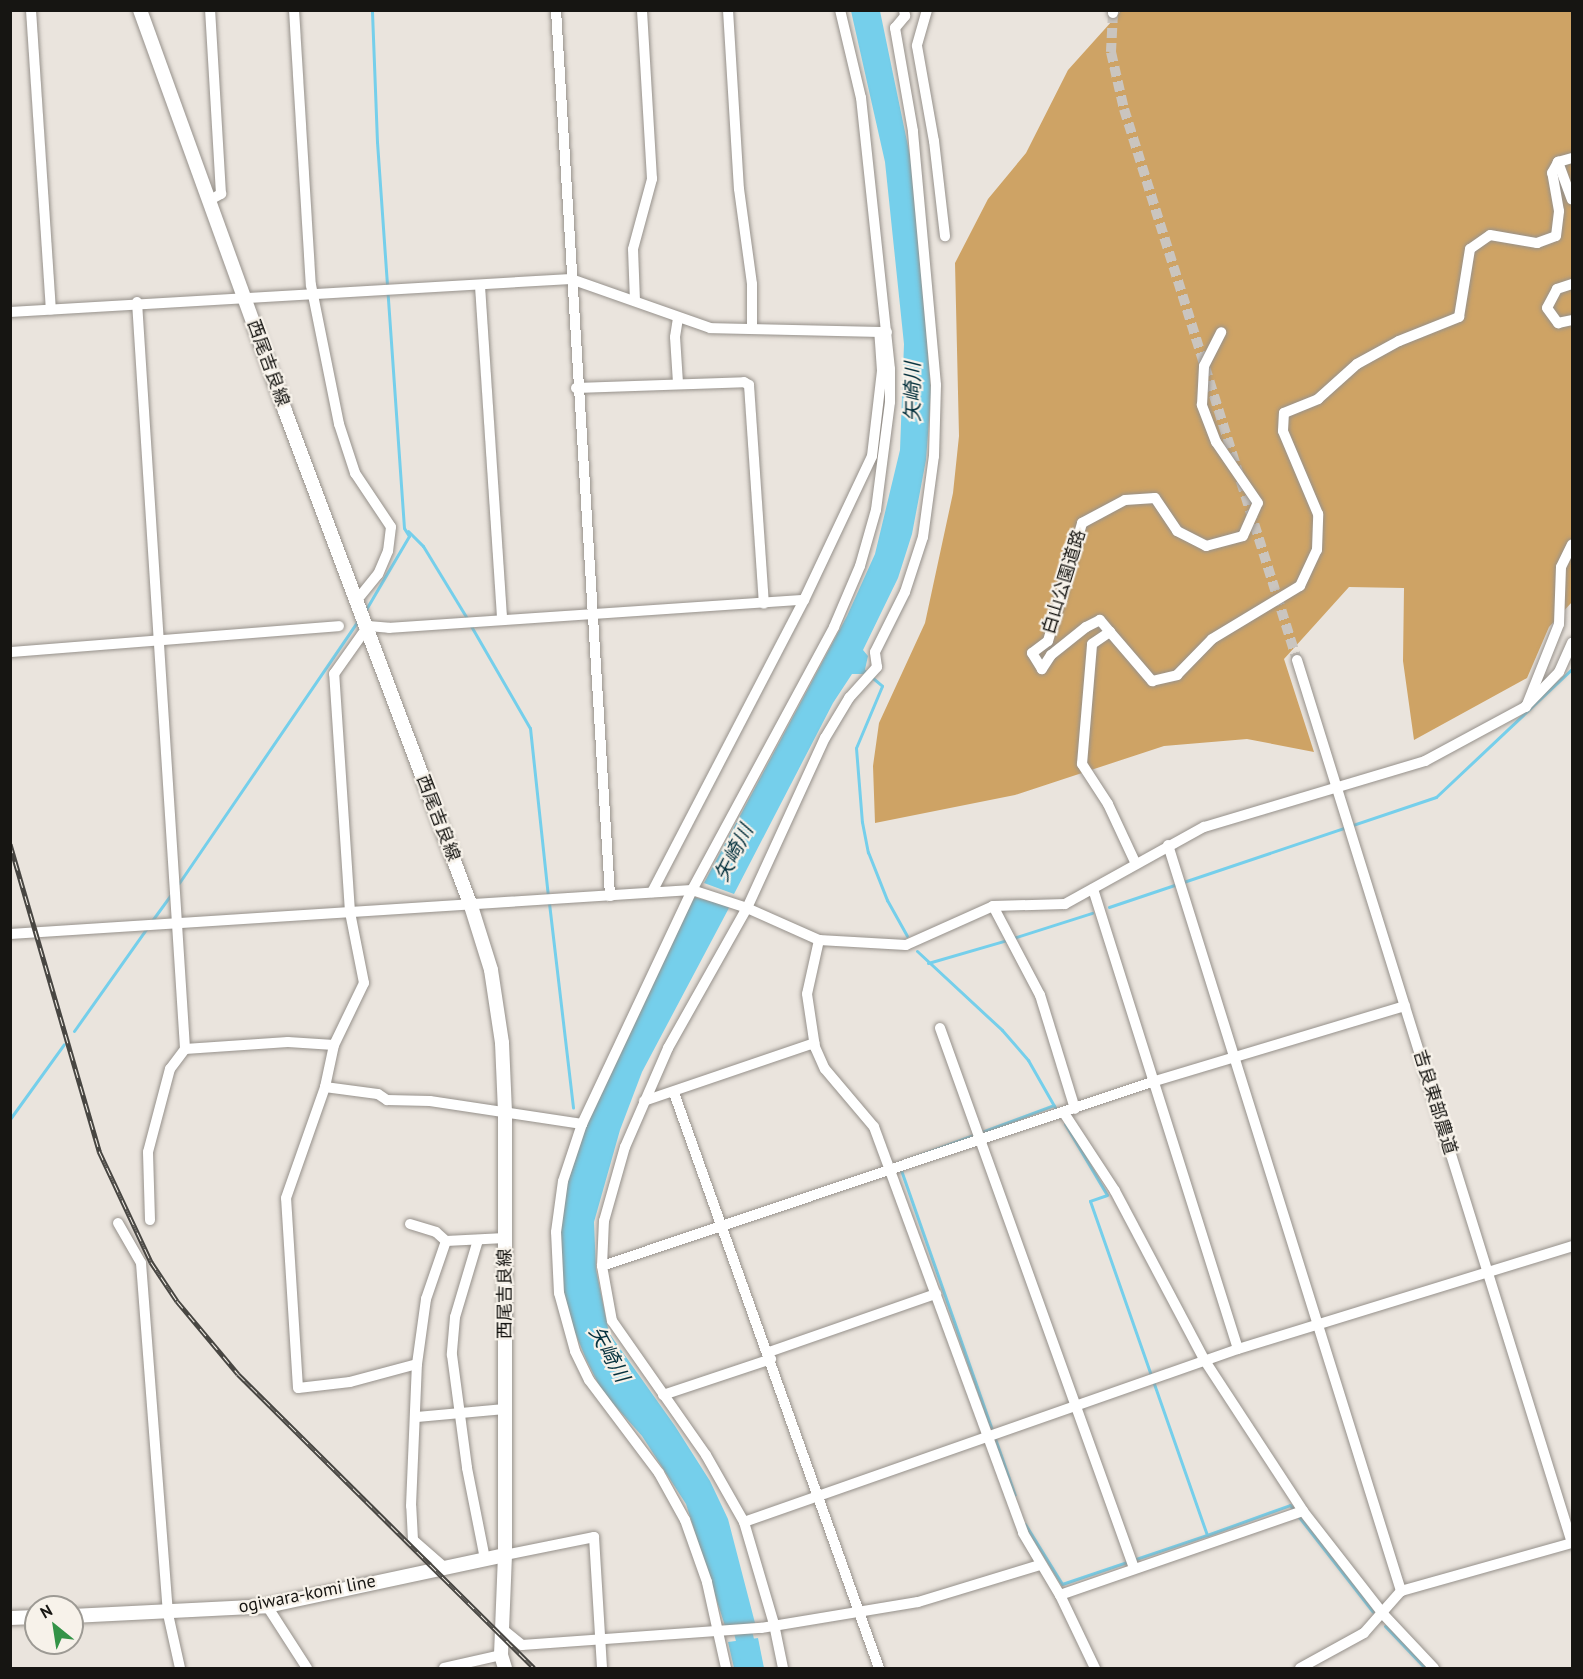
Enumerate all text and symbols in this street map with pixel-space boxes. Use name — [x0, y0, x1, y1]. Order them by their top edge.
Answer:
street label: 西尾吉良線 — [242, 317, 294, 409]
water label: 矢崎川 — [901, 362, 925, 422]
street label: 白山公園道路 — [1038, 527, 1090, 637]
street label: 西尾吉良線 — [412, 772, 464, 864]
water label: 矢崎川 — [710, 821, 758, 885]
street label: 吉良東部農道 — [1409, 1047, 1461, 1157]
street label: 西尾吉良線 — [494, 1249, 516, 1339]
water label: 矢崎川 — [584, 1322, 634, 1386]
street label: ogiwara-komi line — [237, 1570, 377, 1618]
north arrow — [24, 1595, 84, 1655]
text: N — [36, 1600, 56, 1622]

